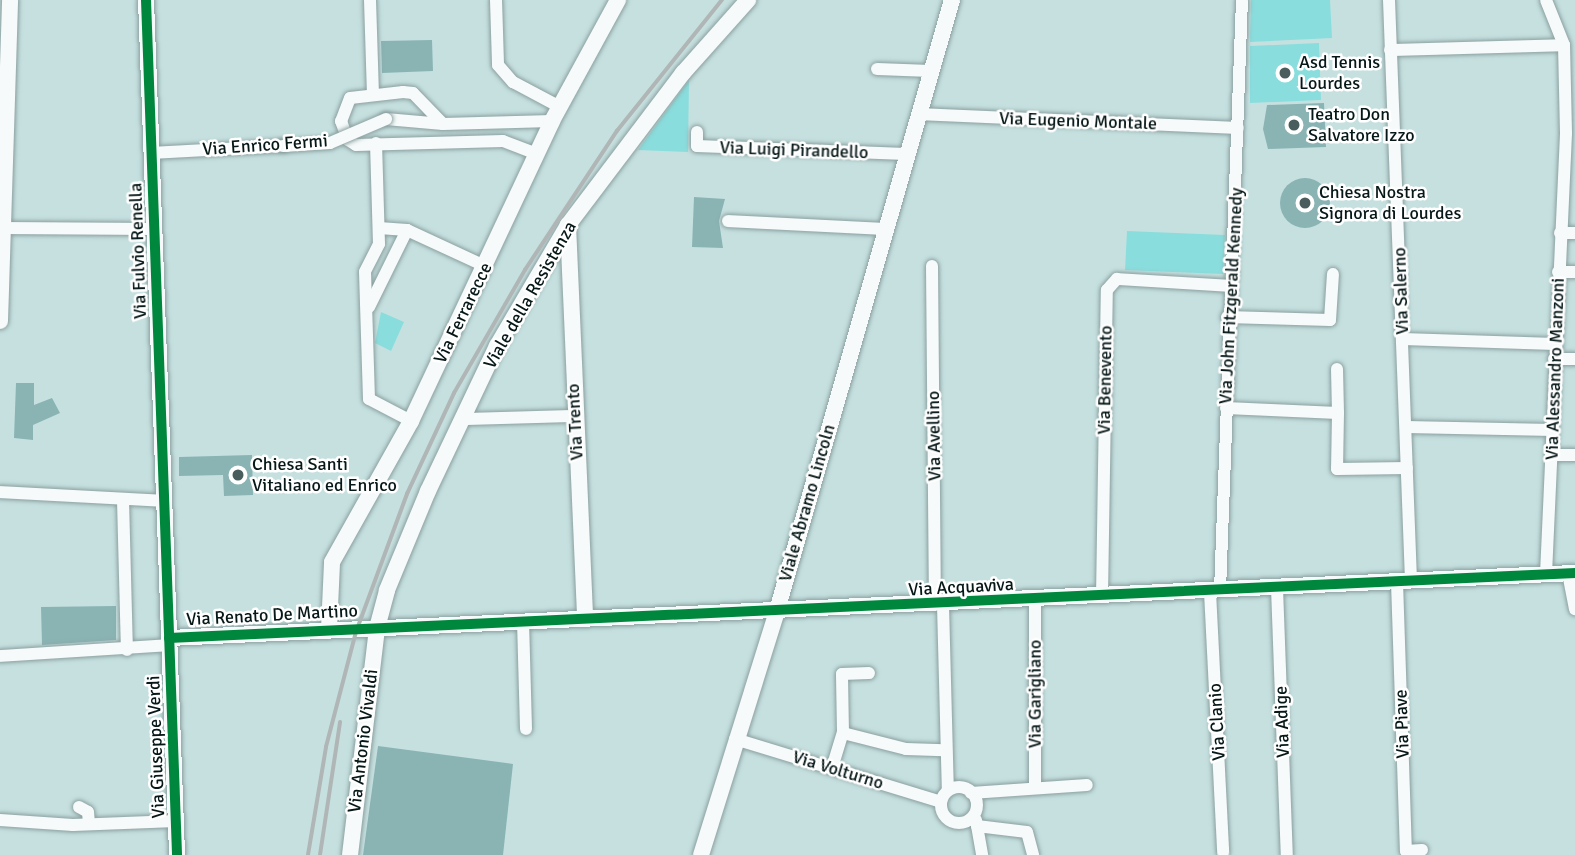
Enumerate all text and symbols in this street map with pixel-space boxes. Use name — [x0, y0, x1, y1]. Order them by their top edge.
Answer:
place label: Asd Tennis Lourdes — [1299, 52, 1380, 94]
marker: Asd Tennis Lourdes — [1277, 65, 1293, 81]
place label: Teatro Don Salvatore Izzo — [1308, 104, 1415, 146]
street label: Via Eugenio Montale — [999, 107, 1157, 135]
marker: Teatro Don Salvatore Izzo — [1286, 117, 1302, 133]
street label: Via Enrico Fermi — [202, 130, 328, 160]
street label: Via Luigi Pirandello — [719, 137, 869, 163]
place label: Chiesa Nostra Signora di Lourdes — [1319, 182, 1461, 224]
street label: Via Fulvio Renella — [125, 183, 151, 319]
street label: Via John Fitzgerald Kennedy — [1215, 187, 1247, 405]
marker: Chiesa Nostra Signora di Lourdes — [1297, 195, 1313, 211]
street label: Viale della Resistenza — [479, 217, 581, 373]
street label: Via Salerno — [1389, 247, 1413, 335]
street label: Via Ferrarecce — [429, 259, 497, 367]
street label: Via Alessandro Manzoni — [1541, 277, 1569, 461]
street label: Via Benevento — [1093, 325, 1117, 435]
street label: Via Trento — [562, 383, 588, 461]
street label: Via Avellino — [922, 391, 946, 481]
street label: Viale Abramo Lincoln — [774, 422, 840, 584]
place label: Chiesa Santi Vitaliano ed Enrico — [252, 454, 397, 496]
marker: Chiesa Santi Vitaliano ed Enrico — [230, 467, 246, 483]
street label: Via Acquaviva — [908, 573, 1014, 601]
street label: Via Renato De Martino — [186, 600, 358, 630]
street label: Via Garigliano — [1024, 640, 1046, 748]
street label: Via Antonio Vivaldi — [343, 668, 383, 814]
street label: Via Giuseppe Verdi — [143, 675, 169, 819]
street label: Via Clanio — [1204, 683, 1230, 761]
street label: Via Adige — [1270, 686, 1294, 758]
street label: Via Piave — [1390, 689, 1414, 759]
street label: Via Volturno — [790, 746, 886, 794]

